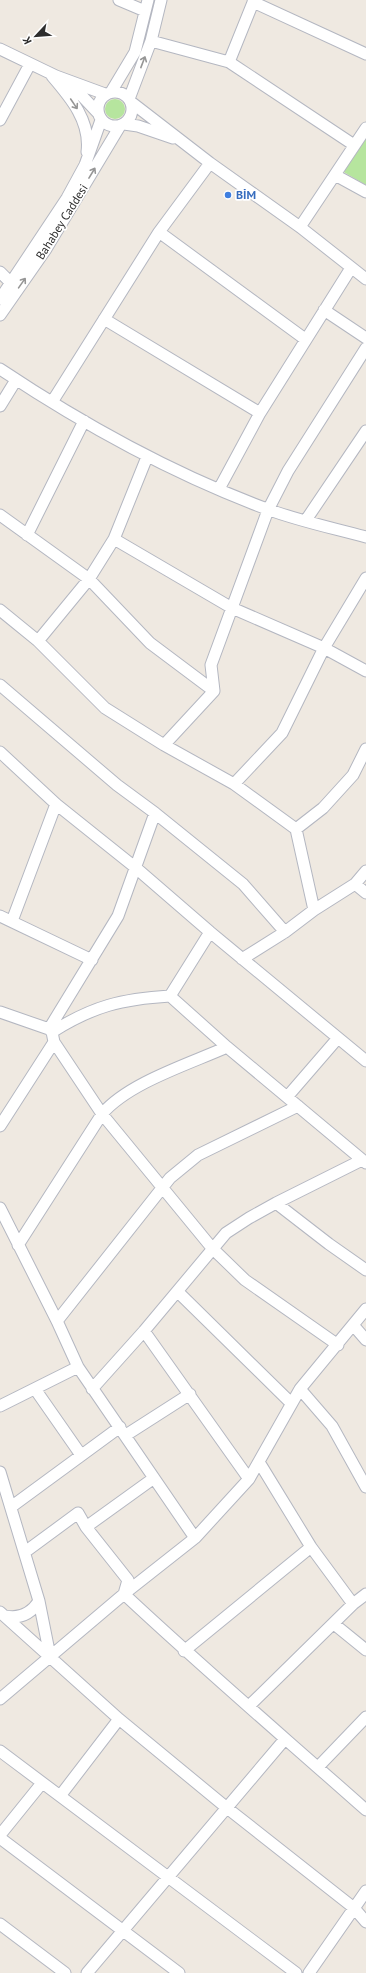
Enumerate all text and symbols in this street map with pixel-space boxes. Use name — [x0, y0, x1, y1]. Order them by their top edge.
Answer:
north arrow — [16, 16, 56, 56]
text: K — [19, 34, 35, 47]
one-way arrow — [139, 57, 147, 69]
one-way arrow — [70, 98, 78, 109]
one-way arrow — [88, 167, 96, 179]
street label: Bahabey Caddesi — [32, 181, 91, 262]
place label: BİM — [236, 187, 256, 202]
marker: BİM — [223, 190, 233, 200]
one-way arrow — [18, 278, 26, 289]

